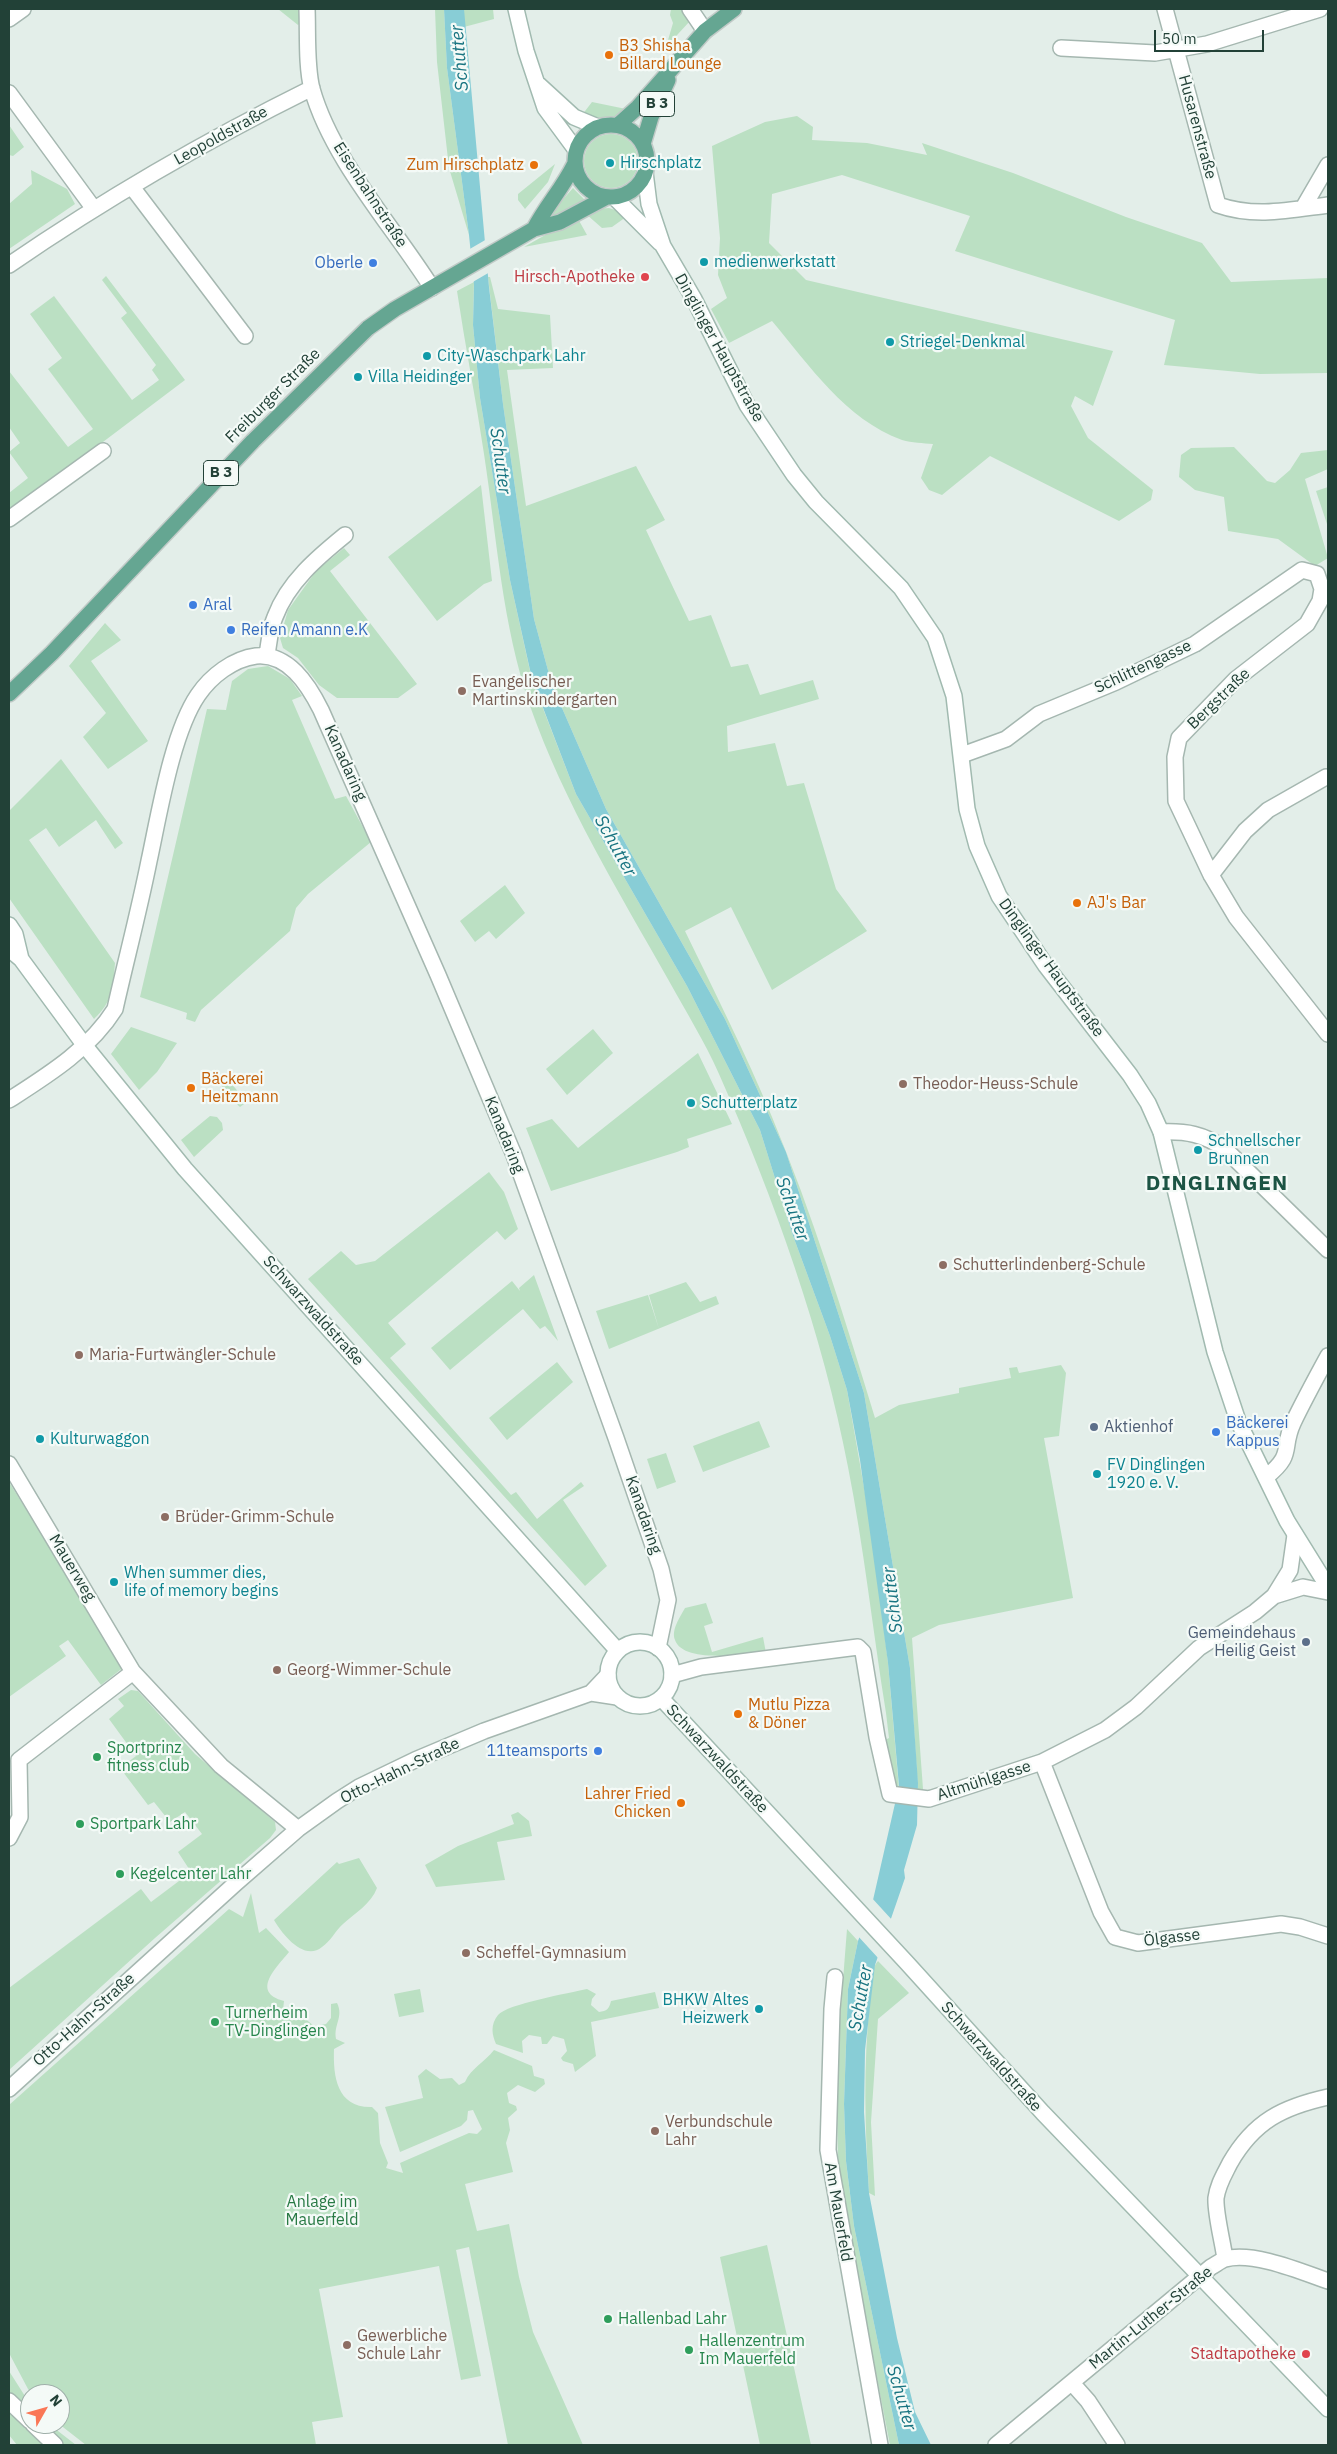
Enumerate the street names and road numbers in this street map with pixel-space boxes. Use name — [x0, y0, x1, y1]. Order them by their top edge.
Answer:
street label: Husarenstraße — [1174, 73, 1220, 181]
road number: B 3 — [640, 92, 674, 116]
street label: Leopoldstraße — [171, 102, 271, 170]
street label: Eisenbahnstraße — [329, 139, 411, 251]
street label: Dinglinger Hauptstraße — [670, 270, 768, 426]
street label: Freiburger Straße — [222, 345, 324, 447]
road number: B 3 — [204, 460, 238, 486]
street label: Schlittengasse — [1091, 636, 1195, 698]
street label: Bergstraße — [1184, 664, 1254, 734]
street label: Kanadaring — [320, 722, 370, 804]
street label: Dinglinger Hauptstraße — [994, 895, 1108, 1041]
street label: Kanadaring — [480, 1094, 528, 1176]
street label: Schwarzwaldstraße — [259, 1252, 367, 1370]
street label: Kanadaring — [621, 1473, 665, 1557]
street label: Mauerweg — [45, 1531, 99, 1605]
street label: Schwarzwaldstraße — [662, 1701, 772, 1817]
street label: Otto-Hahn-Straße — [337, 1734, 463, 1808]
street label: Altmühlgasse — [935, 1757, 1033, 1805]
street label: Ölgasse — [1143, 1925, 1201, 1951]
street label: Otto-Hahn-Straße — [29, 1969, 139, 2071]
street label: Schwarzwaldstraße — [937, 1998, 1045, 2116]
street label: Am Mauerfeld — [820, 2161, 856, 2263]
street label: Martin-Luther-Straße — [1086, 2262, 1216, 2374]

